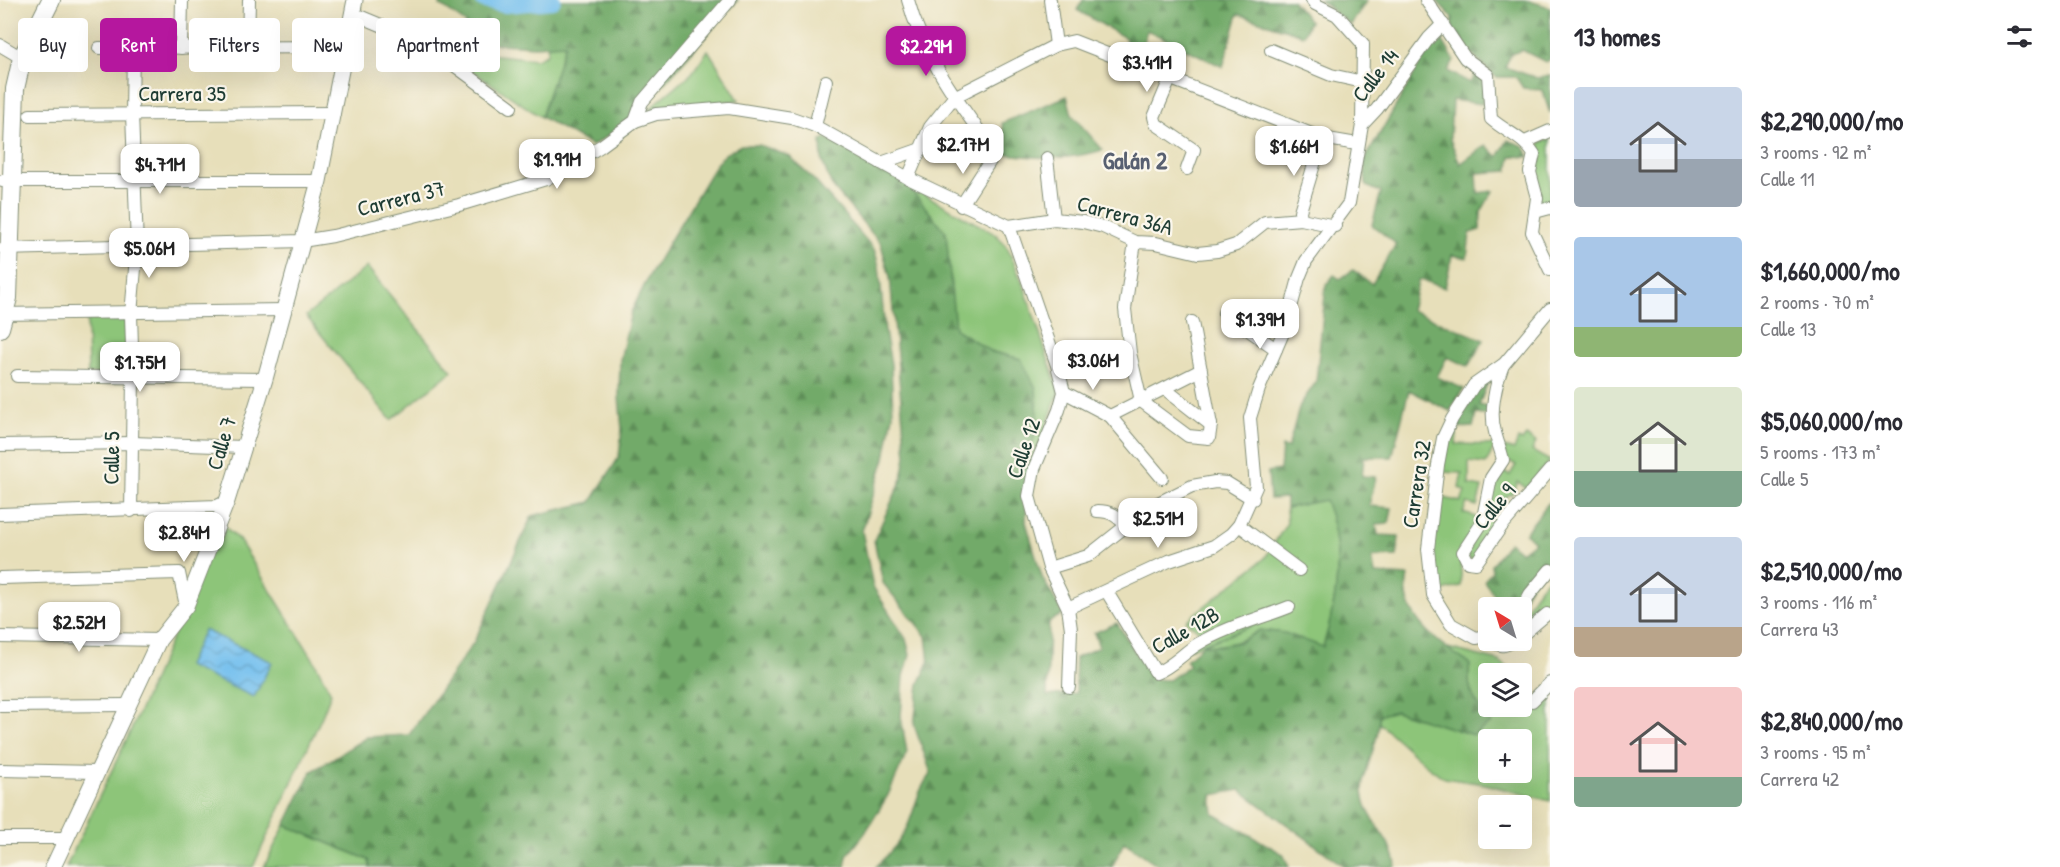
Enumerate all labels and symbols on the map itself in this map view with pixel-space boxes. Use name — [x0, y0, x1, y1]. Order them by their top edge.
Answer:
pin: $2.29M — [877, 26, 975, 77]
pin: $3.41M — [1098, 42, 1196, 93]
street label: Calle 14 — [1345, 42, 1405, 108]
street label: Carrera 35 — [138, 78, 226, 108]
pin: $2.17M — [914, 124, 1012, 175]
pin: $1.66M — [1245, 126, 1343, 177]
pin: $1.91M — [508, 139, 606, 190]
pin: $4.71M — [111, 144, 209, 195]
district label: Galán 2 — [1103, 144, 1168, 176]
street label: Carrera 37 — [354, 173, 448, 223]
street label: Carrera 36A — [1074, 188, 1176, 242]
pin: $5.06M — [100, 228, 198, 279]
pin: $1.39M — [1211, 299, 1309, 350]
pin: $3.06M — [1044, 340, 1142, 391]
pin: $1.75M — [91, 342, 189, 393]
street label: Calle 7 — [199, 412, 243, 474]
street label: Calle 12 — [999, 413, 1048, 482]
street label: Calle 5 — [96, 431, 126, 485]
street label: Carrera 32 — [1394, 437, 1438, 530]
street label: Calle 9 — [1466, 476, 1522, 536]
pin: $2.51M — [1109, 498, 1207, 549]
pin: $2.84M — [135, 512, 233, 563]
north arrow — [1478, 597, 1532, 651]
street label: Calle 12B — [1146, 599, 1224, 661]
pin: $2.52M — [30, 602, 128, 653]

